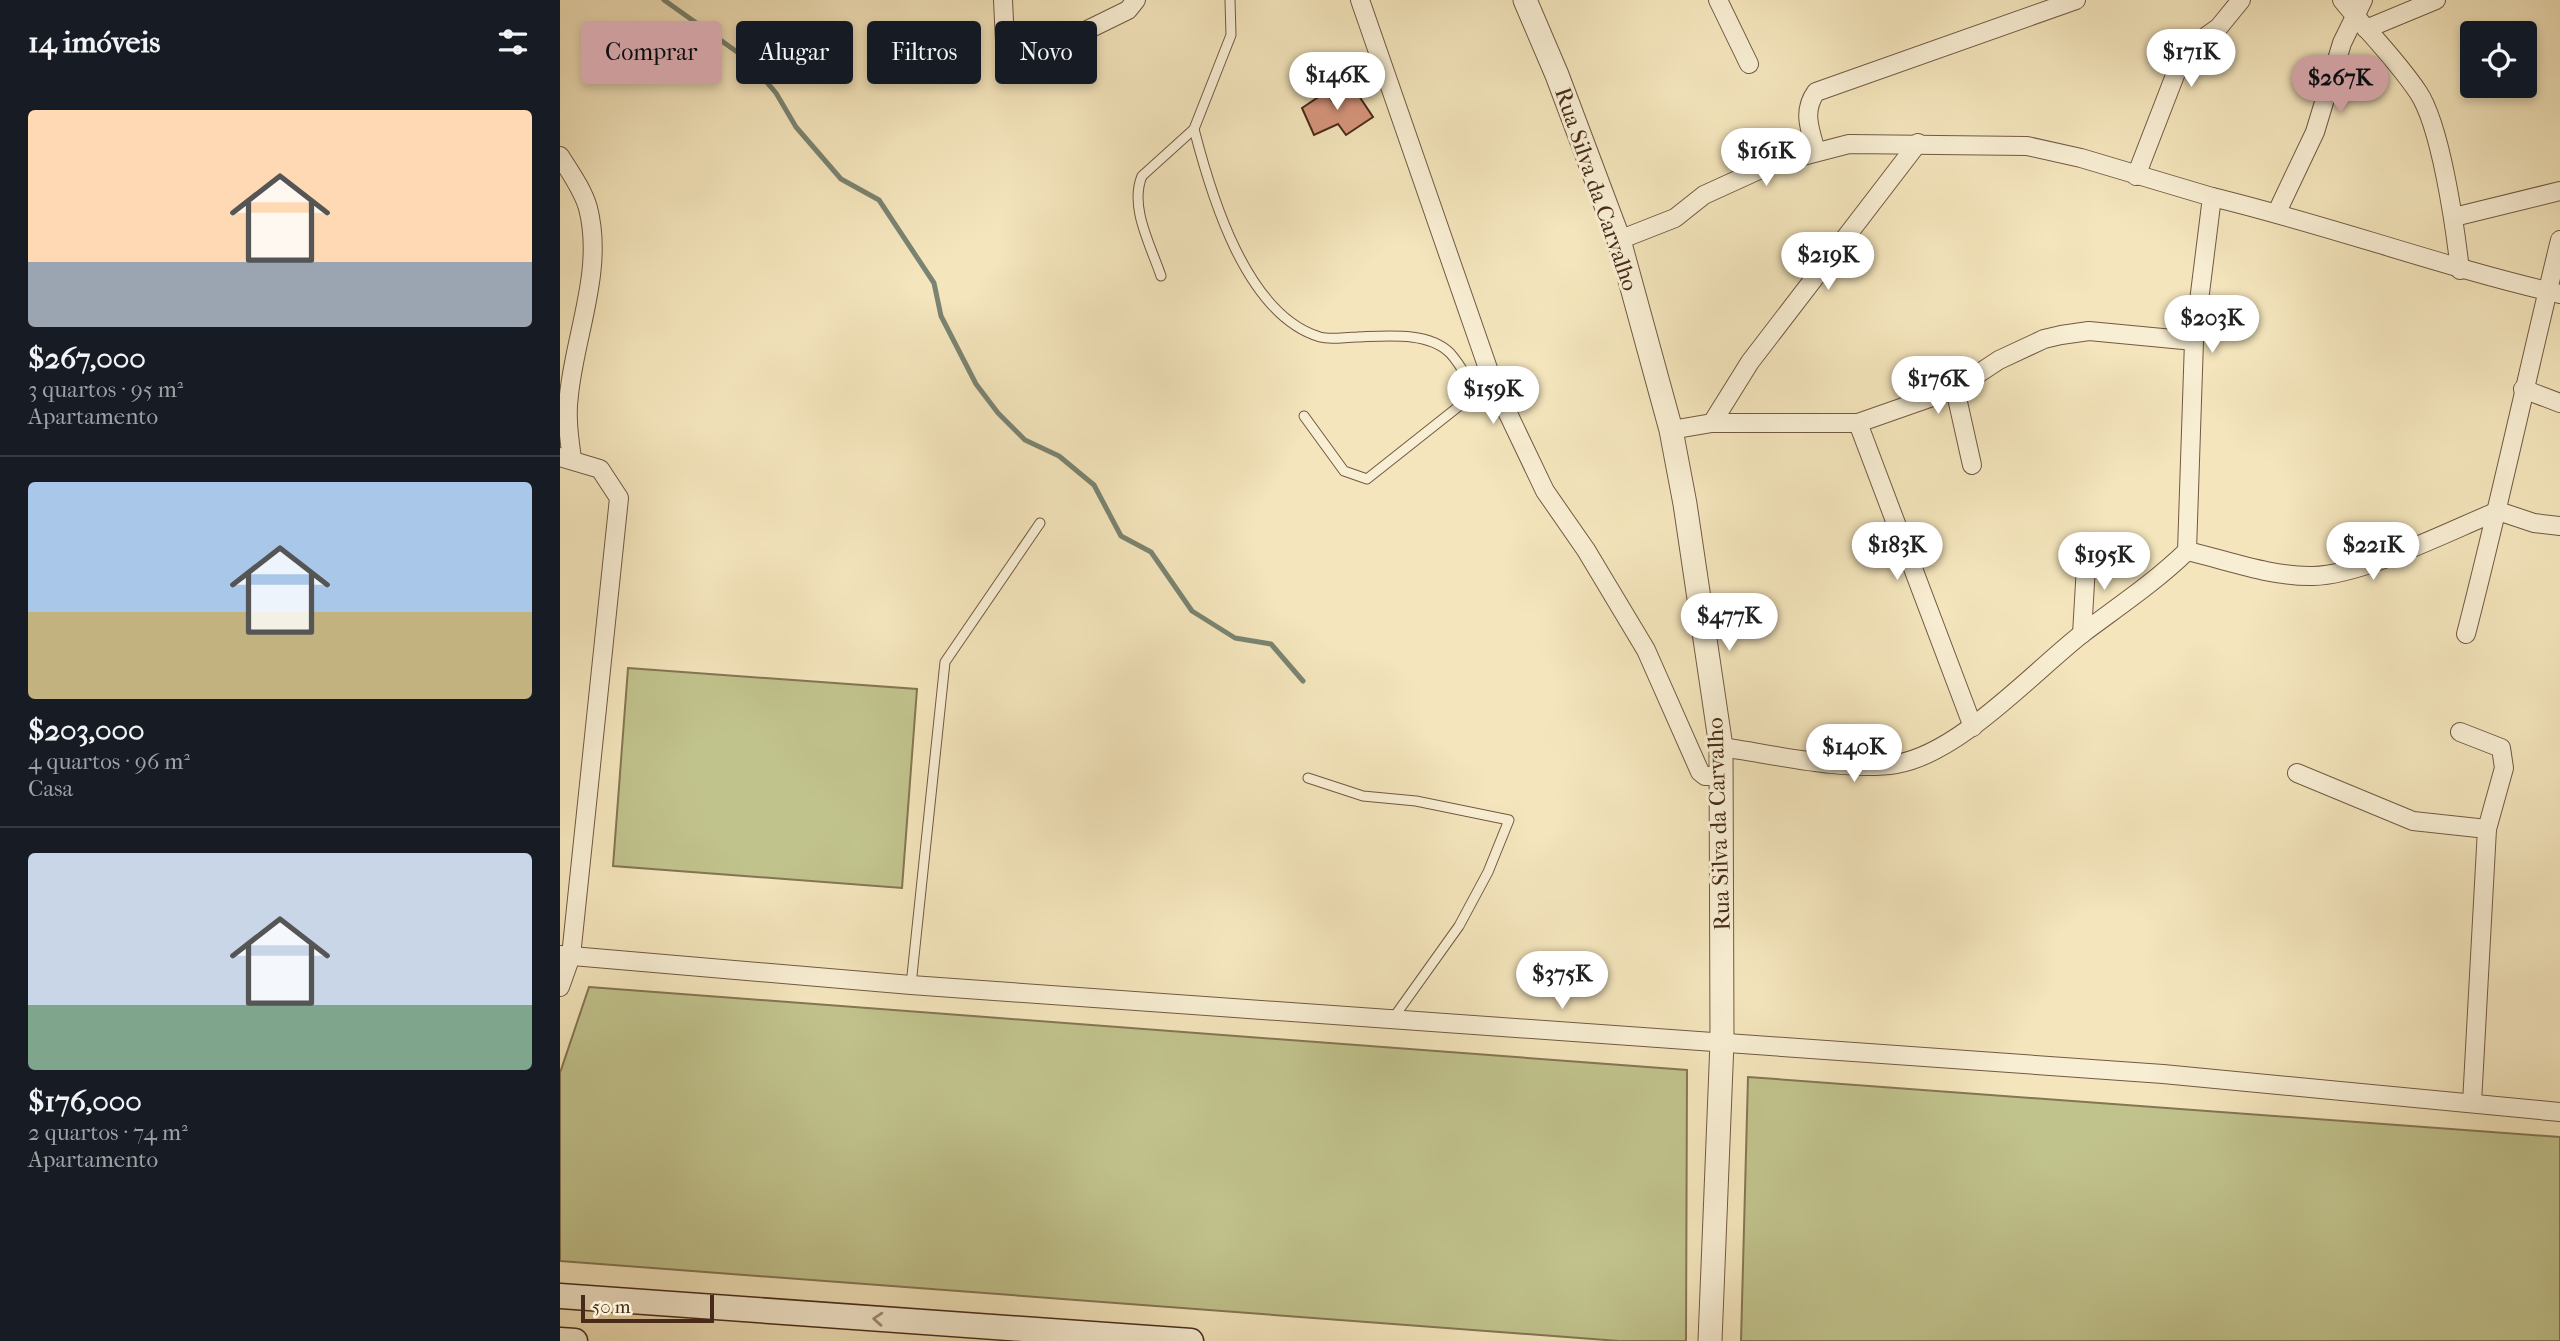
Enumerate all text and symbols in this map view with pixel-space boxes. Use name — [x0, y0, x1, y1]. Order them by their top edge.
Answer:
chip: Comprar — [581, 21, 722, 84]
chip: Alugar — [736, 21, 853, 84]
chip: Filtros — [867, 21, 981, 84]
chip: Novo — [995, 21, 1097, 84]
map controls — [2460, 21, 2537, 98]
button: locate — [2460, 21, 2537, 98]
icon: filters — [494, 23, 532, 61]
text: 14 imóveis — [28, 25, 160, 60]
pin: $171K — [2142, 29, 2240, 89]
text: $171K — [2163, 38, 2219, 65]
pin: $146K — [1288, 52, 1386, 112]
pin: $267K — [2291, 55, 2389, 115]
text: $146K — [1305, 61, 1369, 88]
text: $267K — [2308, 64, 2372, 91]
street label: Rua Silva da Carvalho — [1549, 84, 1644, 294]
pin: $161K — [1717, 128, 1815, 188]
text: $161K — [1737, 137, 1795, 164]
icon: home — [217, 155, 343, 281]
pin: $219K — [1779, 232, 1877, 292]
text: $219K — [1797, 241, 1859, 268]
pin: $203K — [2163, 296, 2261, 355]
text: $203K — [2180, 304, 2244, 331]
text: $267,000 — [28, 341, 146, 376]
pin: $176K — [1889, 356, 1987, 416]
text: $176K — [1907, 365, 1969, 392]
pin: $159K — [1444, 366, 1542, 426]
text: $159K — [1463, 375, 1523, 402]
text: 3 quartos · 95 m² — [28, 376, 183, 403]
text: Apartamento — [28, 403, 158, 430]
pin: $183K — [1848, 522, 1946, 582]
pin: $221K — [2324, 522, 2422, 582]
icon: home — [217, 527, 343, 653]
text: $183K — [1868, 531, 1926, 558]
text: $221K — [2342, 531, 2404, 558]
pin: $195K — [2055, 532, 2153, 592]
text: $195K — [2074, 541, 2134, 568]
pin: $477K — [1680, 594, 1778, 653]
text: $477K — [1697, 602, 1761, 629]
text: $203,000 — [28, 713, 145, 748]
street label: Rua Silva da Carvalho — [1701, 717, 1736, 931]
pin: $140K — [1805, 724, 1903, 784]
text: $140K — [1822, 733, 1886, 760]
text: 4 quartos · 96 m² — [28, 748, 190, 775]
text: Casa — [28, 775, 73, 802]
icon: home — [217, 898, 343, 1024]
pin: $375K — [1513, 951, 1611, 1011]
text: $375K — [1532, 960, 1592, 987]
text: $176,000 — [28, 1084, 142, 1119]
text: 2 quartos · 74 m² — [28, 1119, 188, 1146]
text: Apartamento — [28, 1146, 158, 1173]
scale bar — [581, 1292, 714, 1324]
text: 50 m — [592, 1296, 631, 1318]
one-way arrow — [872, 1312, 883, 1327]

